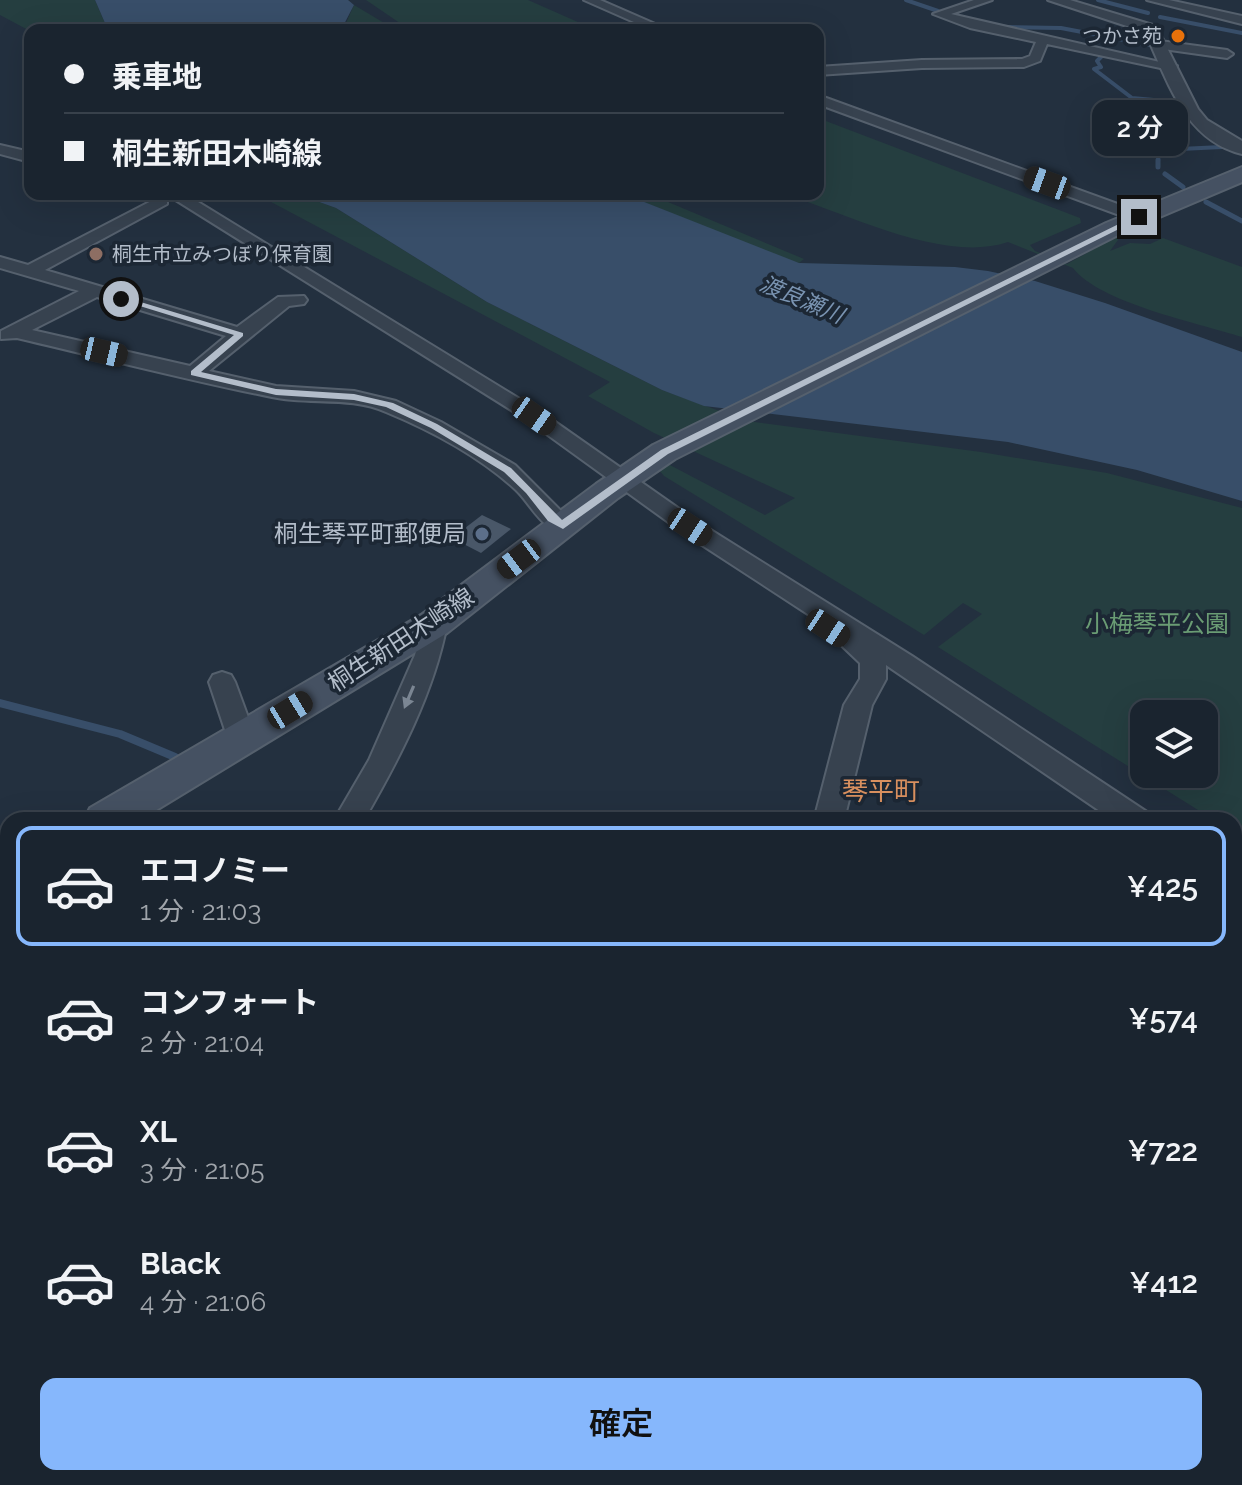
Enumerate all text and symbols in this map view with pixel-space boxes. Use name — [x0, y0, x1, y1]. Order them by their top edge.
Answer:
place label: つかさ苑 — [1082, 24, 1162, 48]
marker: つかさ苑 — [1169, 27, 1187, 45]
text: 乗車地 — [112, 59, 202, 94]
callout: 2 分 — [1091, 101, 1187, 157]
text: 2 分 — [1117, 113, 1163, 143]
text: 桐生新田木崎線 — [112, 136, 322, 171]
car — [1020, 164, 1074, 202]
route end — [1121, 199, 1157, 235]
place label: 桐生市立みつぼり保育園 — [112, 242, 332, 266]
marker: 桐生市立みつぼり保育園 — [87, 245, 105, 263]
water label: 渡良瀬川 — [756, 270, 849, 329]
route start — [103, 281, 139, 317]
car — [78, 335, 130, 369]
car — [507, 392, 561, 440]
car — [663, 504, 717, 550]
place label: 桐生琴平町郵便局 — [274, 519, 466, 548]
marker: 桐生琴平町郵便局 — [473, 525, 491, 543]
car — [493, 535, 545, 583]
street label: 桐生新田木崎線 — [322, 582, 479, 697]
car — [801, 605, 855, 651]
park label: 小梅琴平公園 — [1085, 609, 1229, 638]
one-way arrow — [403, 685, 416, 709]
car — [263, 687, 317, 733]
map controls — [1130, 700, 1218, 788]
button: layers — [1130, 700, 1218, 788]
district label: 琴平町 — [842, 776, 920, 806]
icon: car — [44, 850, 116, 922]
text: エコノミー — [140, 853, 290, 888]
text: ¥425 — [1127, 869, 1198, 904]
text: 1 分 · 21:03 — [140, 896, 261, 926]
icon: car — [44, 982, 116, 1054]
text: コンフォート — [140, 985, 319, 1020]
text: ¥574 — [1128, 1001, 1198, 1036]
text: 2 分 · 21:04 — [140, 1028, 264, 1058]
icon: car — [44, 1114, 116, 1186]
text: XL — [140, 1114, 177, 1149]
text: ¥722 — [1128, 1133, 1198, 1168]
text: 3 分 · 21:05 — [140, 1155, 264, 1185]
icon: car — [44, 1246, 116, 1318]
text: Black — [140, 1246, 221, 1281]
text: ¥412 — [1130, 1265, 1198, 1300]
text: 4 分 · 21:06 — [140, 1287, 266, 1317]
button: 確定 — [40, 1378, 1202, 1470]

